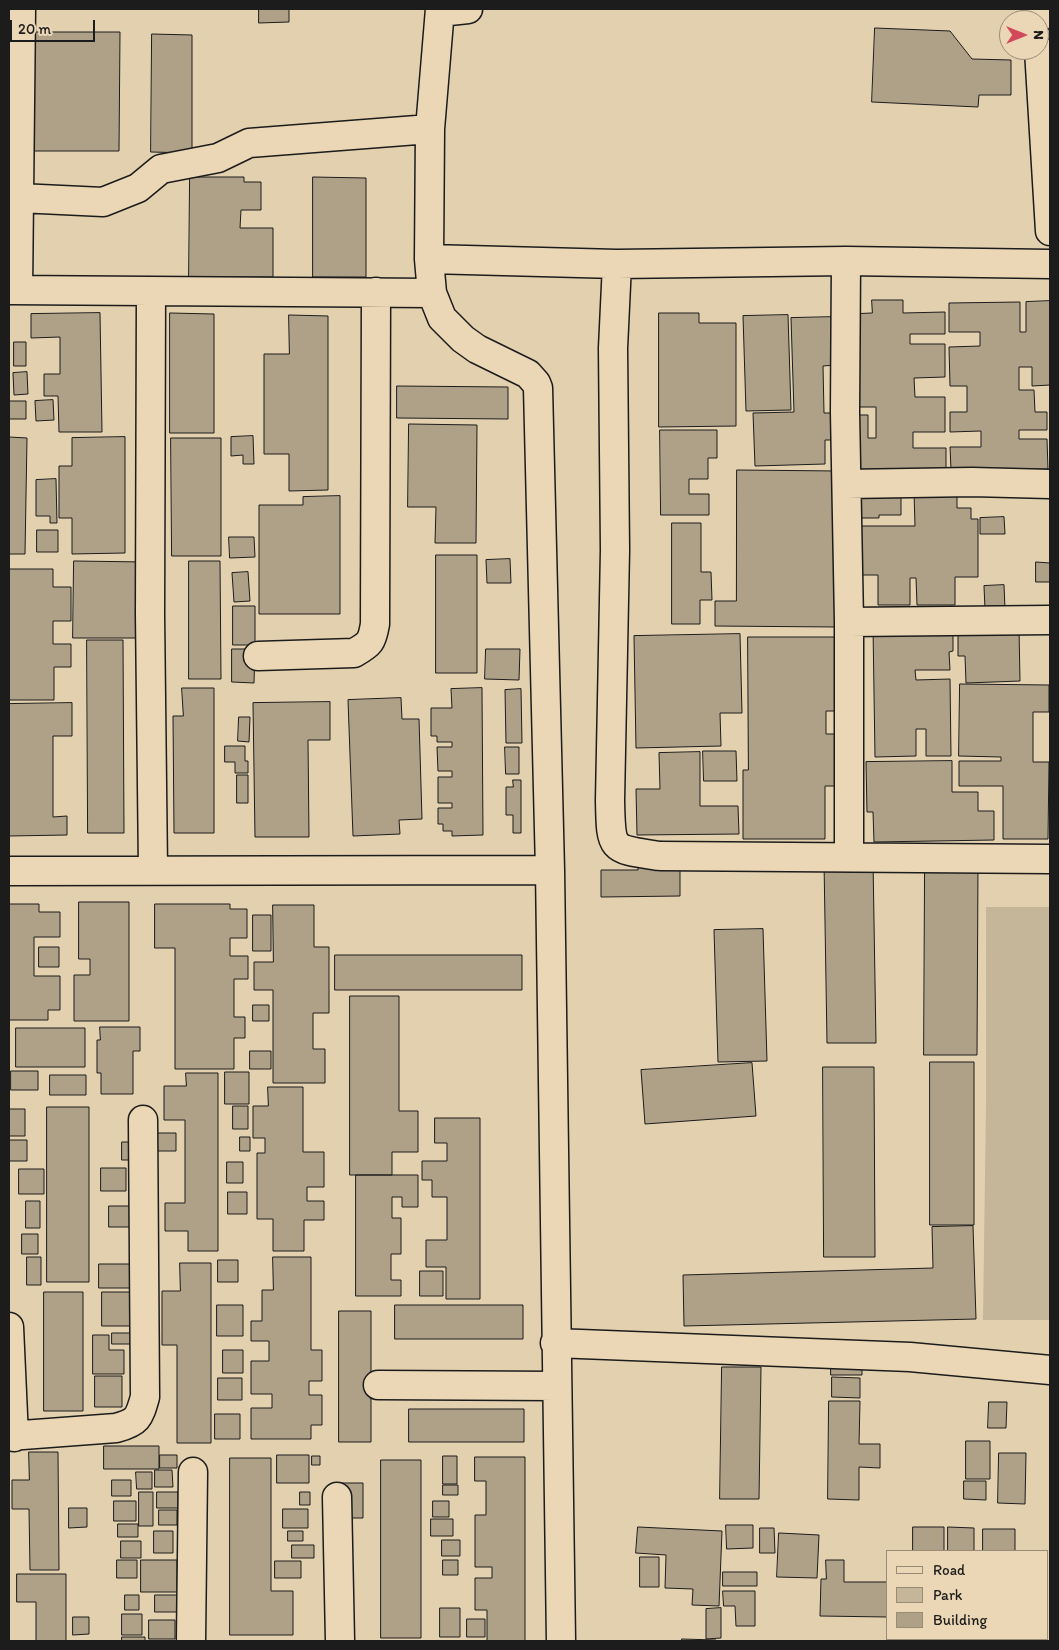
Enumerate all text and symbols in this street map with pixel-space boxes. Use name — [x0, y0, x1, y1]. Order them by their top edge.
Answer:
scale bar — [12, 10, 98, 42]
north arrow — [999, 10, 1049, 60]
text: 20 m — [18, 20, 51, 38]
text: N — [1030, 30, 1047, 40]
legend — [886, 1550, 1049, 1640]
text: Road — [933, 1561, 965, 1579]
text: Park — [933, 1586, 963, 1604]
text: Building — [933, 1611, 987, 1629]

